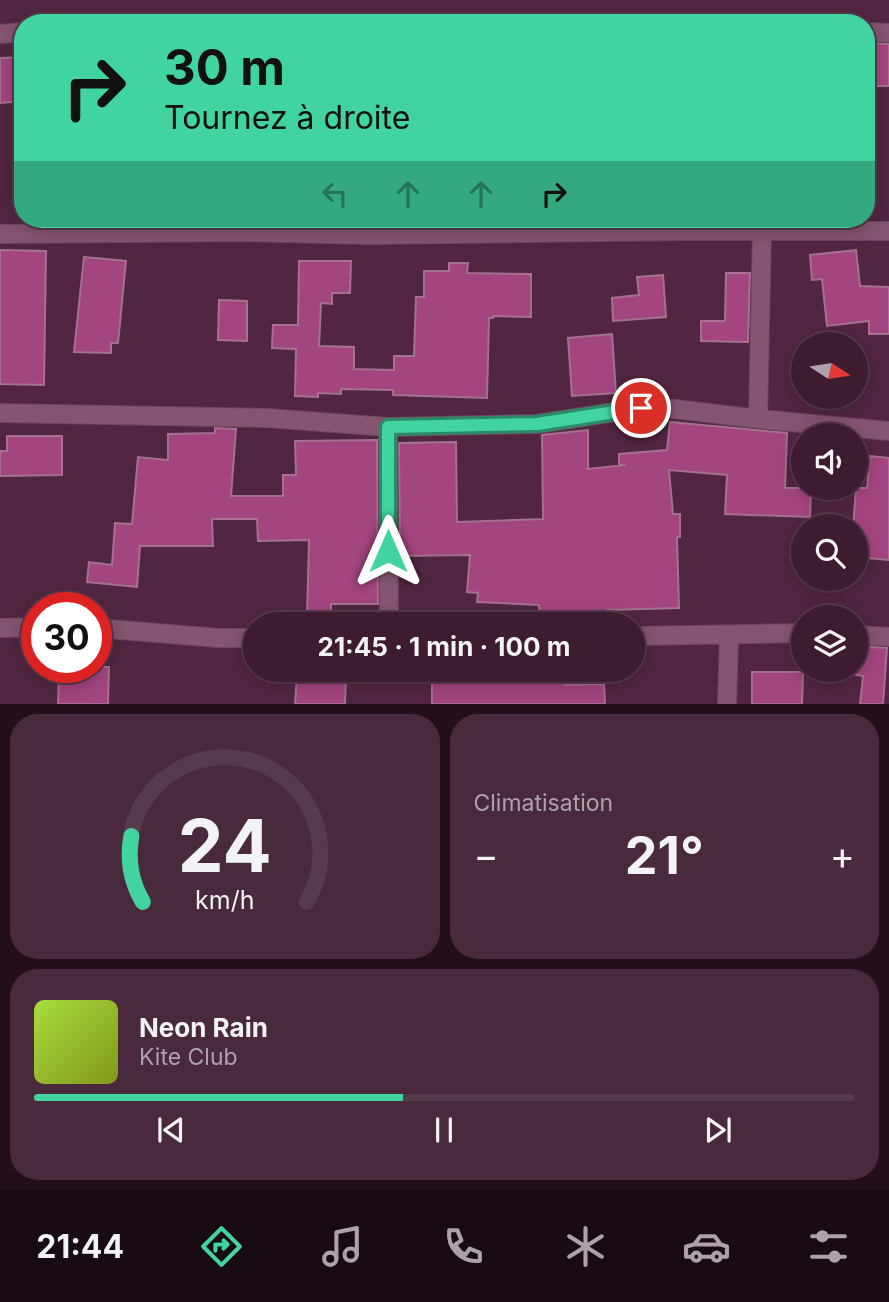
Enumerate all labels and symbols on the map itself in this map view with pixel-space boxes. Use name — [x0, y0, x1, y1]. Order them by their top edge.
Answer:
north arrow — [791, 332, 868, 410]
pin — [611, 378, 671, 438]
position arrow — [351, 514, 425, 588]
speed limit sign: 30 — [21, 592, 112, 683]

